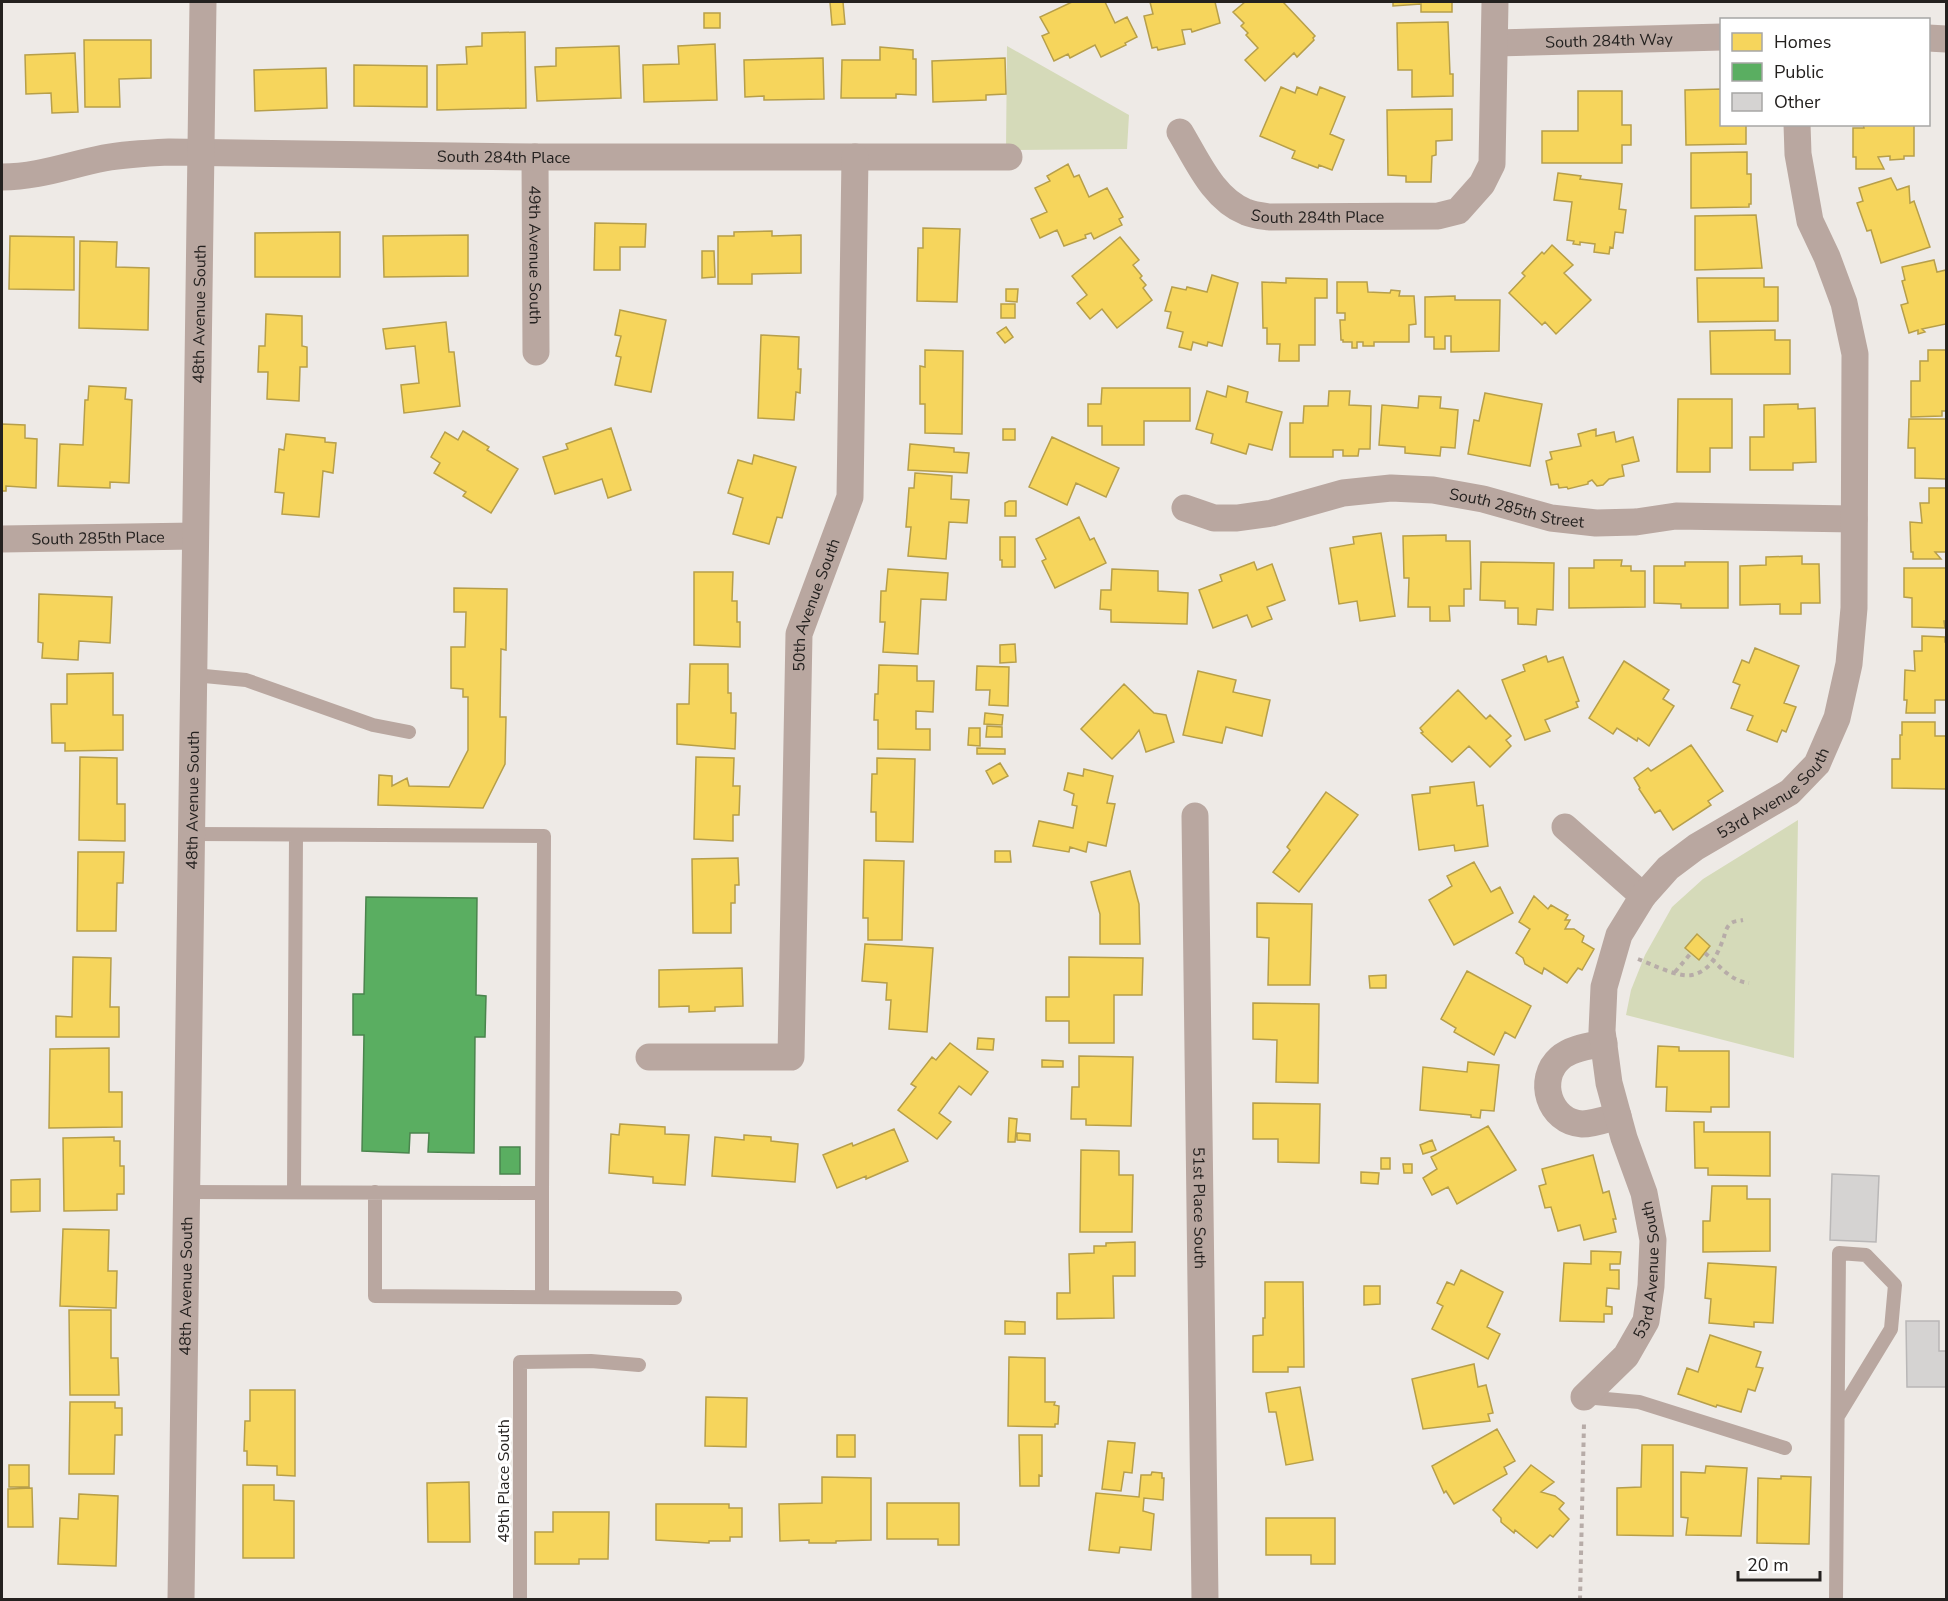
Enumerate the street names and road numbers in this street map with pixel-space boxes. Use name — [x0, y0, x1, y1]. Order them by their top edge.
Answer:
street label: South 284th Way — [1545, 28, 1674, 54]
street label: South 284th Place — [437, 146, 570, 169]
street label: 49th Avenue South — [523, 185, 546, 325]
street label: South 284th Place — [1249, 204, 1384, 229]
street label: 48th Avenue South — [188, 244, 212, 384]
street label: South 285th Street — [1448, 483, 1586, 534]
street label: South 285th Place — [31, 526, 165, 551]
street label: 50th Avenue South — [788, 535, 846, 672]
street label: 48th Avenue South — [181, 730, 205, 870]
street label: 53rd Avenue South — [1713, 744, 1835, 844]
street label: 51st Place South — [1187, 1147, 1211, 1269]
street label: 53rd Avenue South — [1628, 1199, 1665, 1343]
street label: 48th Avenue South — [174, 1216, 198, 1356]
street label: 49th Place South — [493, 1419, 515, 1543]

